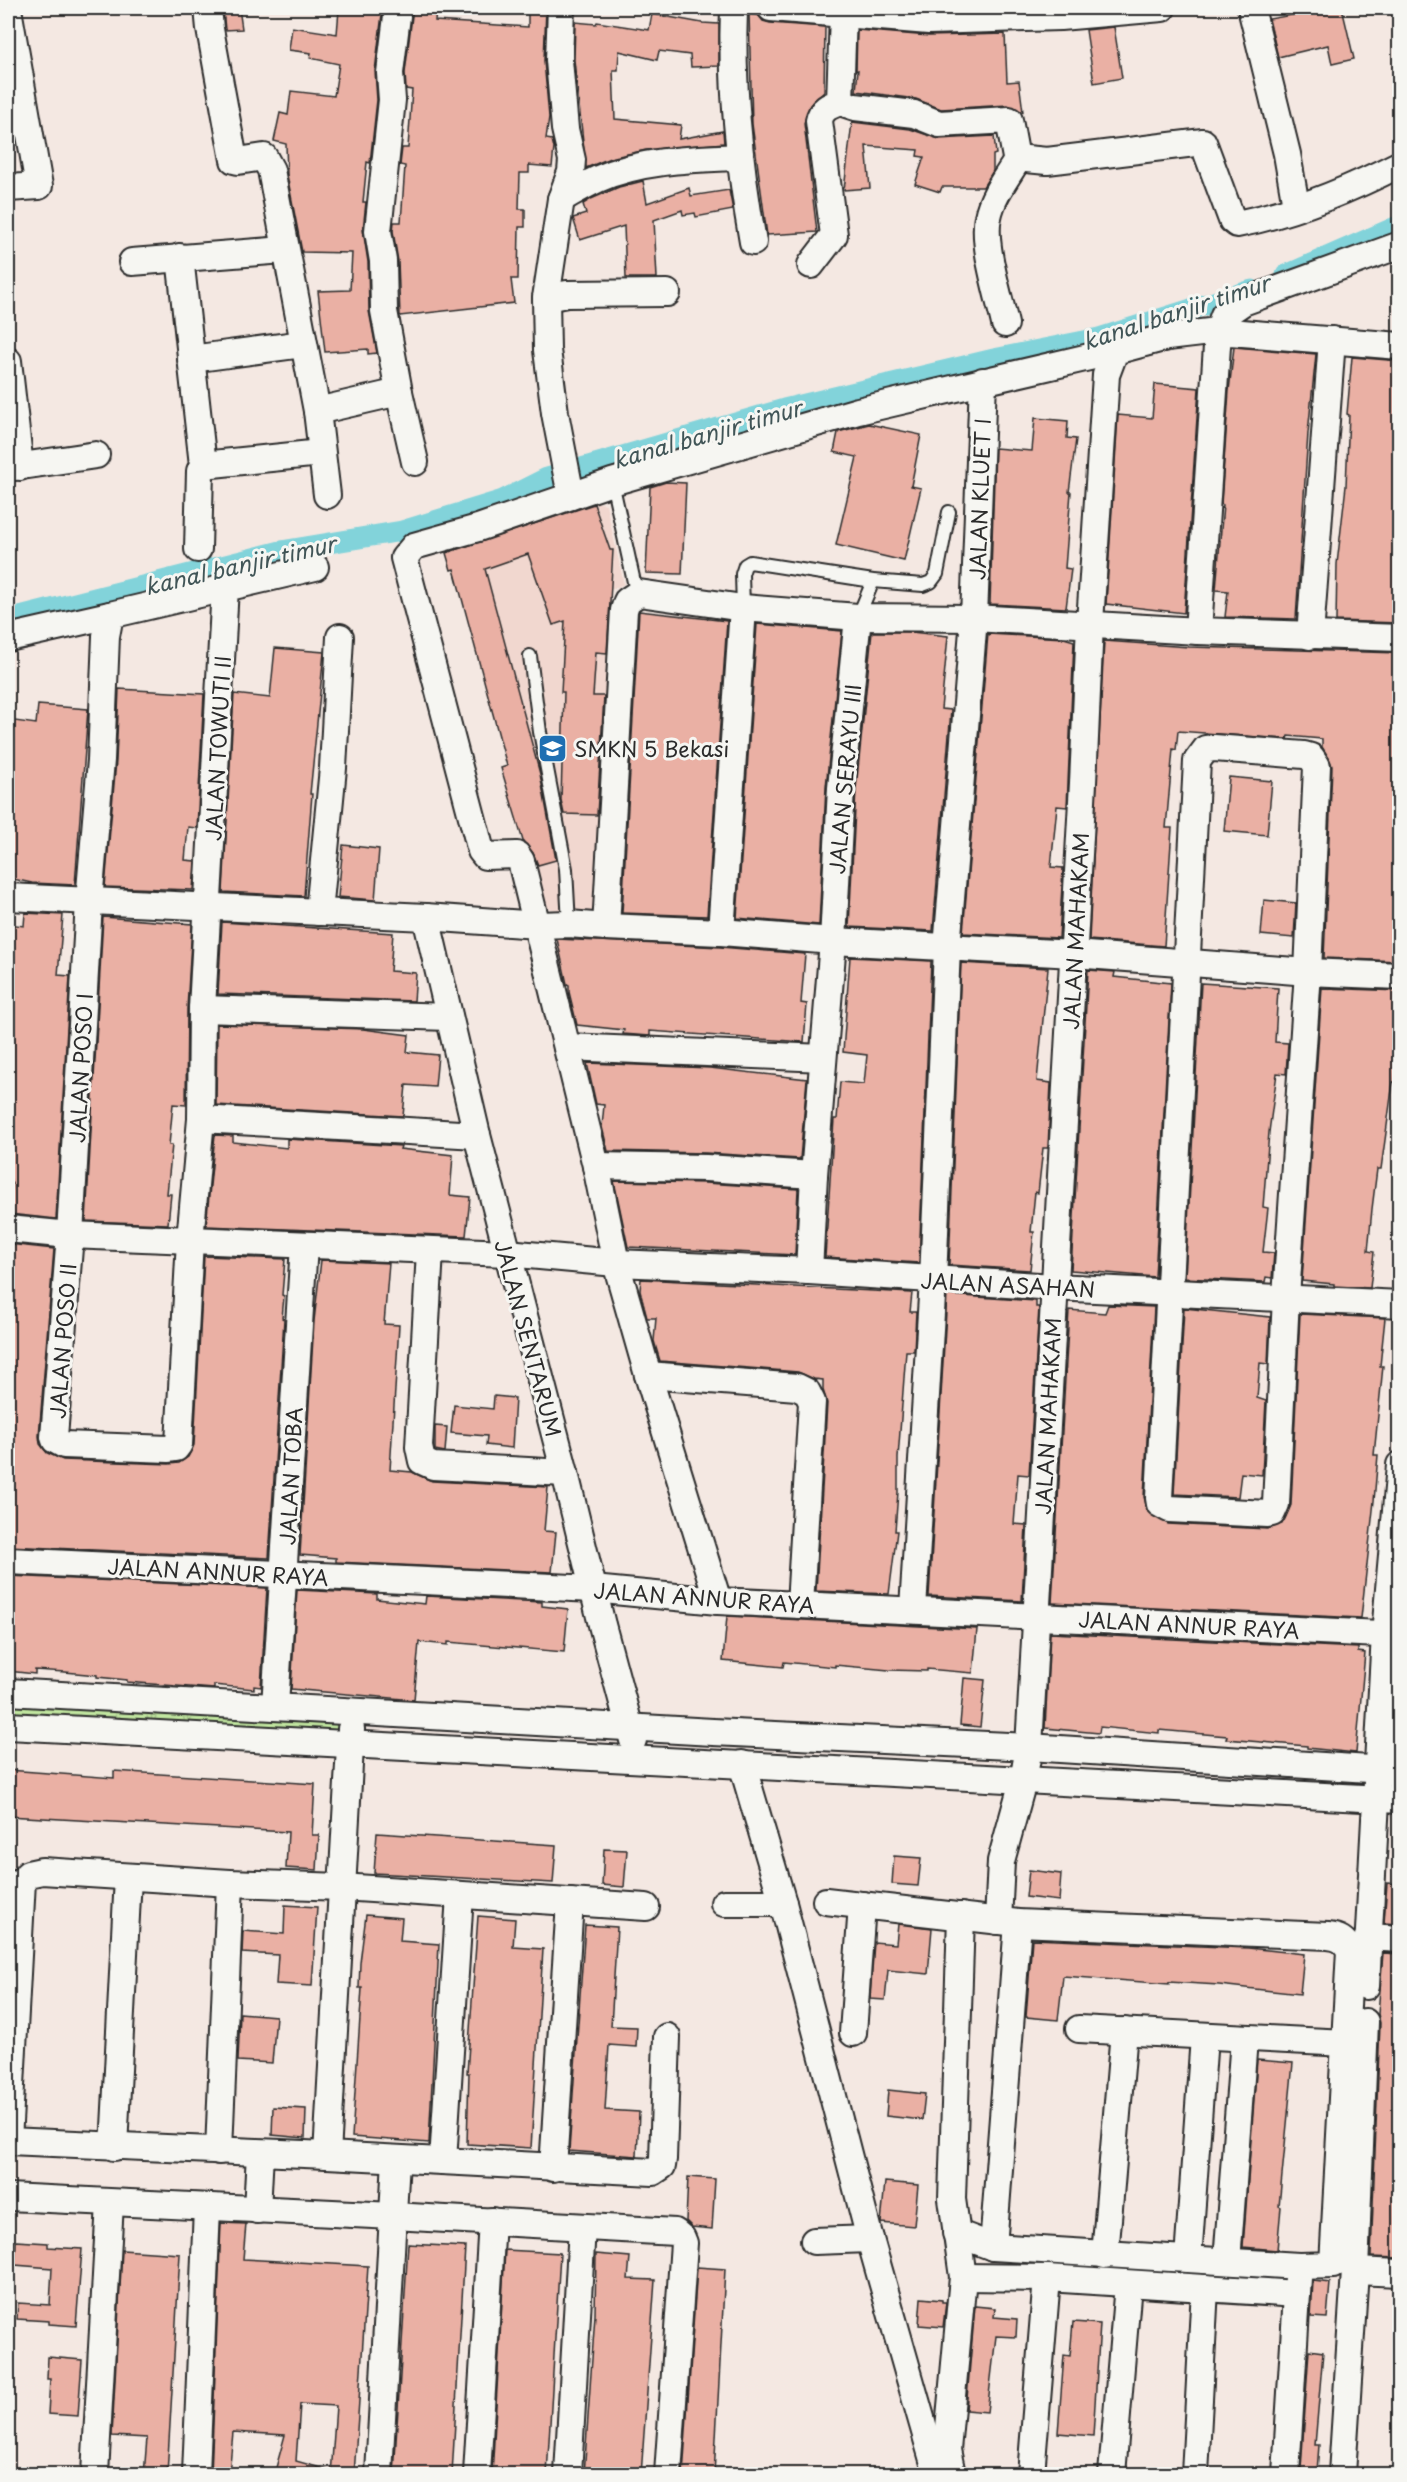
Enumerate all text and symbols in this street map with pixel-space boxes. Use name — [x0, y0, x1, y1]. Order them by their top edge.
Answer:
water label: kanal banjir timur — [1078, 264, 1277, 357]
water label: kanal banjir timur — [609, 389, 808, 476]
street label: JALAN KLUET I — [960, 417, 998, 581]
water label: kanal banjir timur — [141, 525, 342, 602]
street label: JALAN TOWUTI II — [196, 654, 238, 842]
street label: JALAN SERAYU III — [820, 683, 868, 875]
school or university icon: SMKN 5 Bekasi — [537, 732, 569, 764]
place label: SMKN 5 Bekasi — [574, 732, 729, 764]
street label: JALAN MAHAKAM — [1054, 832, 1096, 1030]
street label: JALAN POSO I — [60, 992, 100, 1144]
street label: JALAN SENTARUM — [487, 1236, 571, 1440]
street label: JALAN POSO II — [41, 1262, 83, 1420]
street label: JALAN ASAHAN — [920, 1263, 1096, 1305]
street label: JALAN MAHAKAM — [1026, 1317, 1068, 1515]
street label: JALAN TOBA — [270, 1406, 310, 1546]
street label: JALAN ANNUR RAYA — [107, 1549, 330, 1593]
street label: JALAN ANNUR RAYA — [592, 1573, 816, 1621]
street label: JALAN ANNUR RAYA — [1078, 1602, 1301, 1646]

